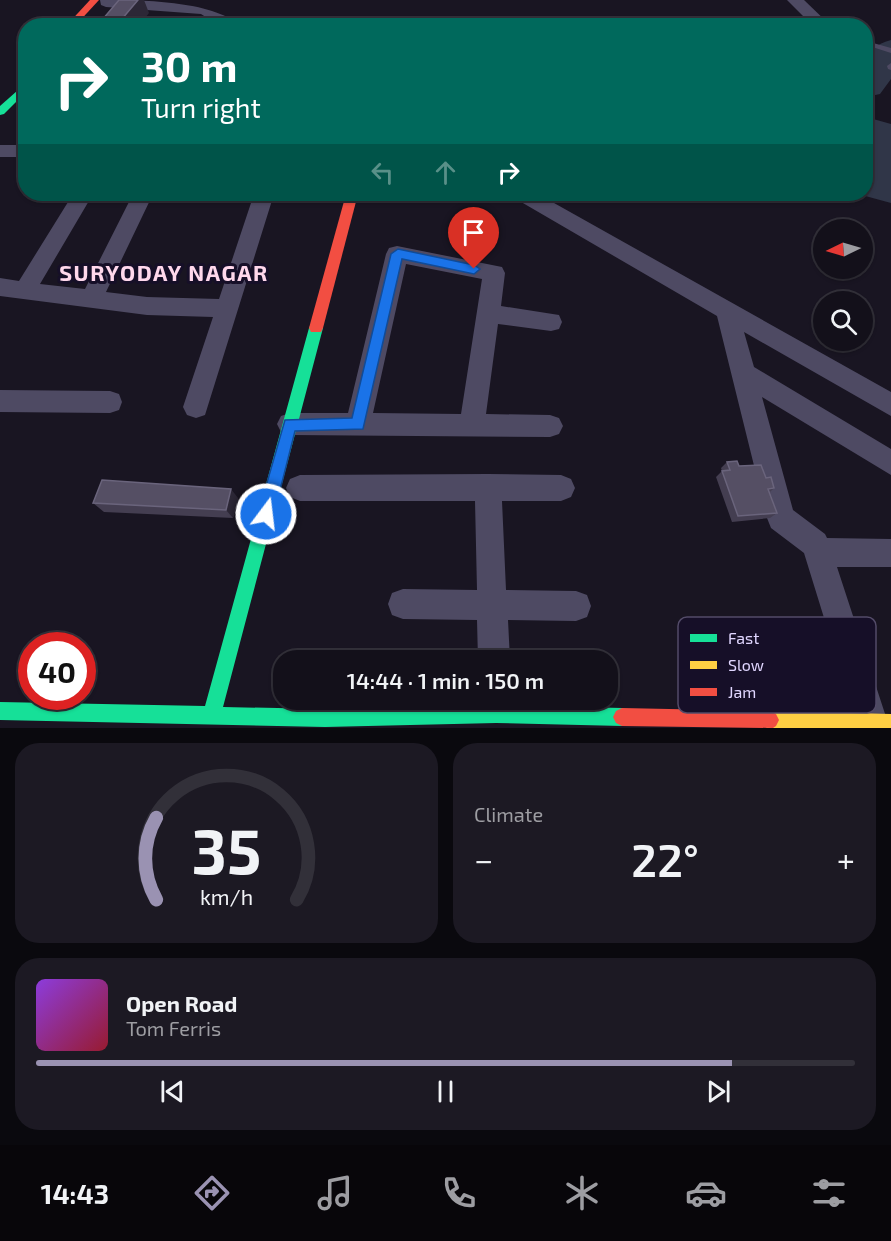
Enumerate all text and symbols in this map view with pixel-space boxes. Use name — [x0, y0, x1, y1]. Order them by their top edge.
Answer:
text: 30 m — [141, 40, 237, 90]
icon: right — [42, 42, 120, 120]
text: Turn right — [141, 91, 261, 123]
icon: left — [366, 156, 399, 189]
icon: ahead — [429, 156, 462, 189]
icon: right — [492, 156, 525, 189]
pin — [448, 207, 499, 269]
icon: arrive — [457, 216, 490, 249]
north arrow — [813, 219, 873, 279]
map controls — [813, 219, 873, 351]
district label: SURYODAY NAGAR — [59, 259, 269, 285]
button: search — [813, 291, 873, 351]
position arrow — [234, 482, 298, 546]
legend — [678, 617, 876, 713]
text: Fast — [728, 628, 759, 647]
speed limit sign: 40 — [18, 632, 96, 710]
text: Slow — [728, 655, 764, 674]
text: 14:44 · 1 min · 150 m — [347, 667, 544, 693]
text: Jam — [728, 682, 756, 701]
text: Climate — [474, 802, 543, 826]
text: 35 — [192, 812, 261, 887]
text: 22° — [631, 832, 699, 886]
text: − — [474, 839, 493, 879]
text: + — [837, 839, 855, 879]
text: km/h — [200, 884, 253, 909]
text: Open Road — [126, 990, 238, 1016]
text: Tom Ferris — [126, 1016, 221, 1040]
icon: previous — [156, 1075, 189, 1108]
icon: pause — [429, 1075, 462, 1108]
icon: next — [702, 1075, 735, 1108]
icon: directions — [191, 1172, 233, 1214]
icon: music — [314, 1172, 356, 1214]
icon: phone — [438, 1172, 480, 1214]
icon: climate — [561, 1172, 603, 1214]
icon: car — [685, 1172, 727, 1214]
icon: filters — [808, 1172, 850, 1214]
text: 14:43 — [41, 1177, 109, 1209]

